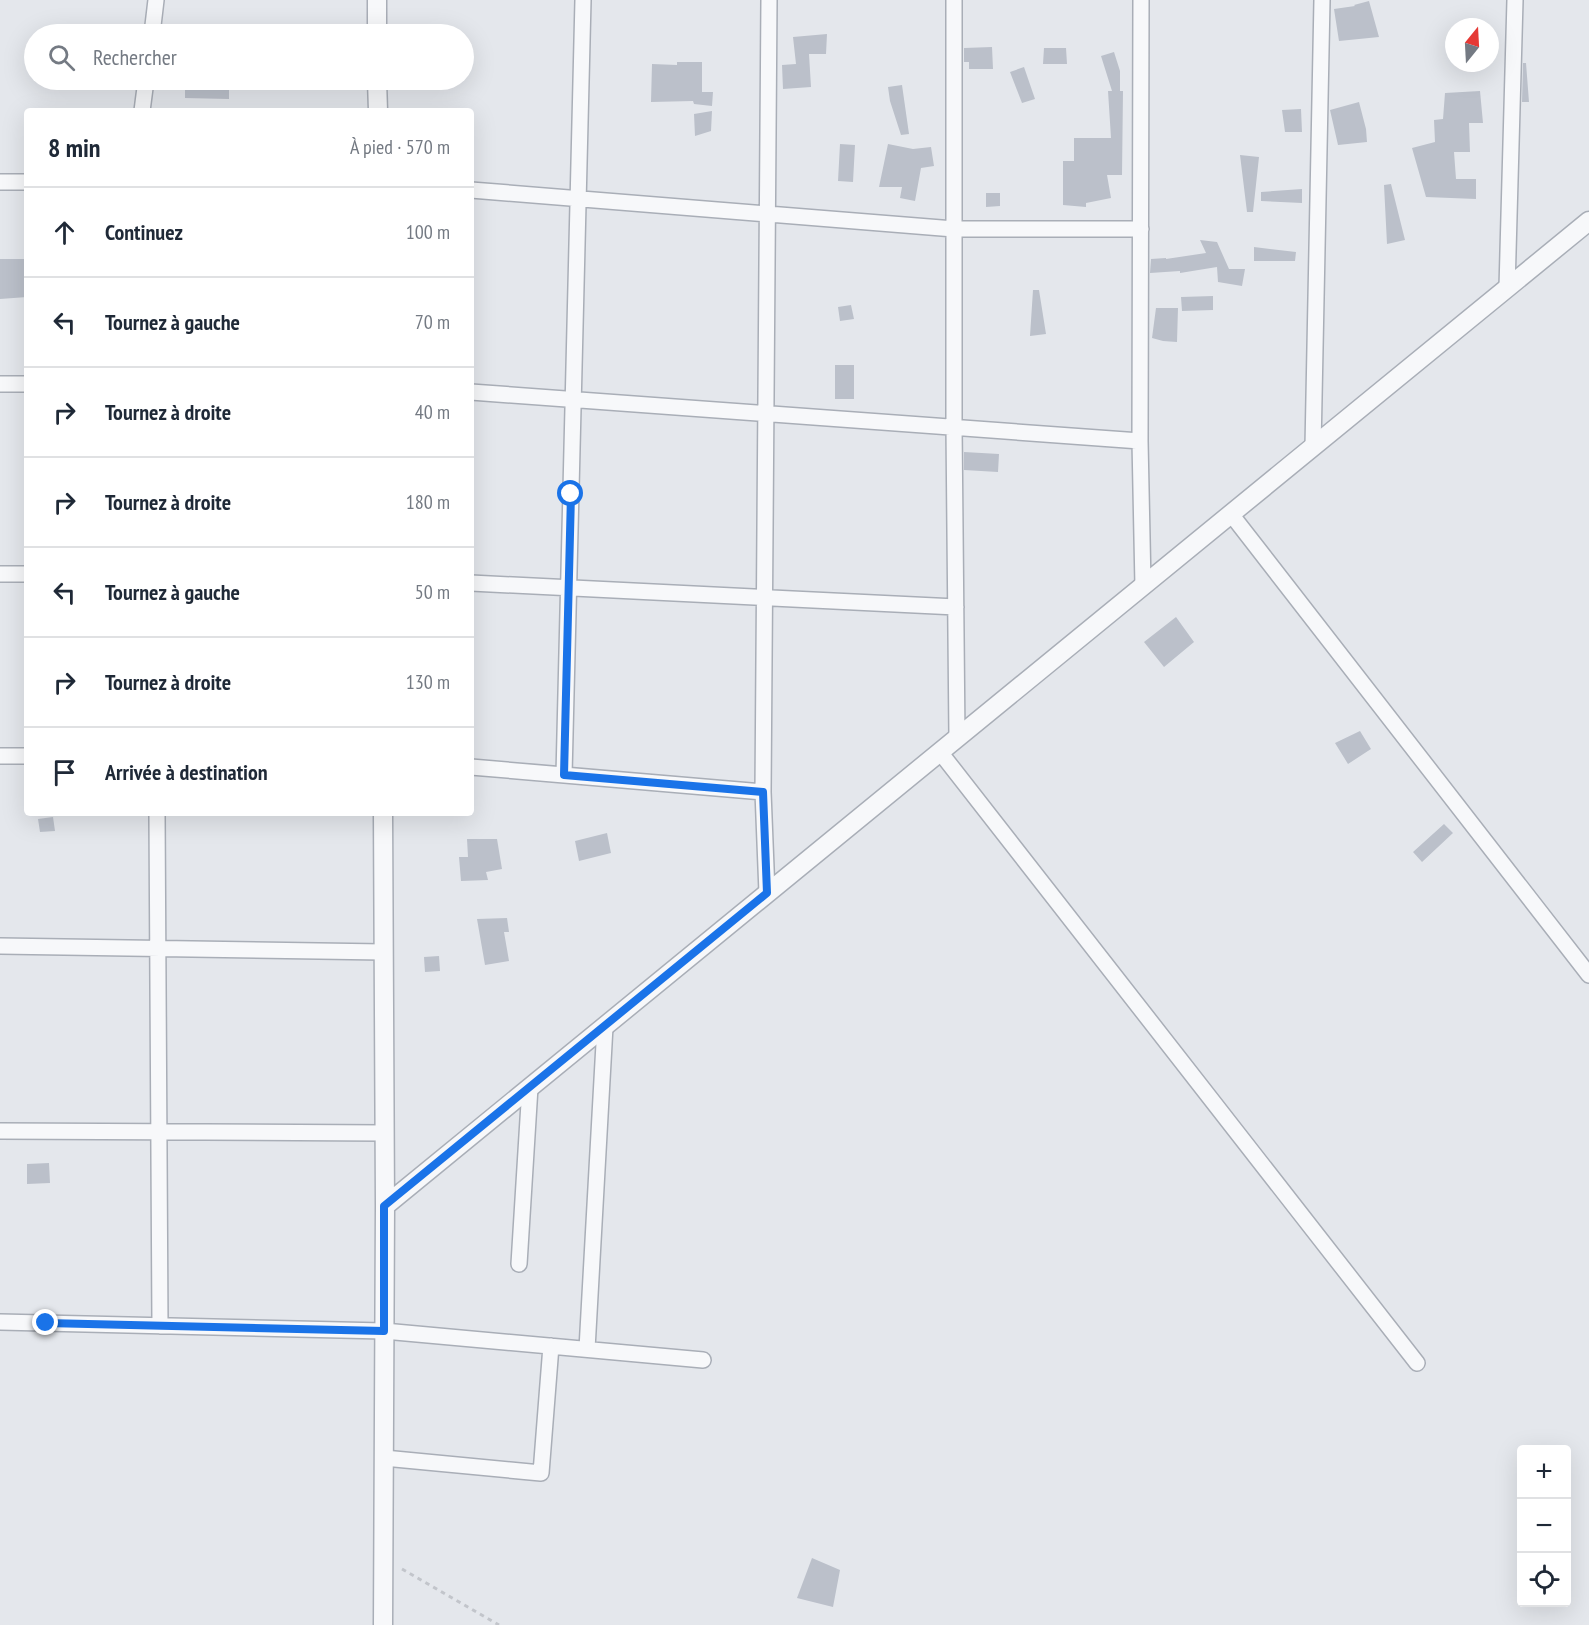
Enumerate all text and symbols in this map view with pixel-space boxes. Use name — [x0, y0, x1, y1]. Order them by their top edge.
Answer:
north arrow — [1445, 18, 1499, 72]
search box — [24, 24, 474, 90]
icon: search — [45, 41, 78, 74]
text: Rechercher — [93, 43, 177, 71]
text: 8 min — [48, 131, 101, 164]
text: À pied · 570 m — [350, 134, 450, 160]
icon: ahead — [48, 216, 81, 249]
text: Continuez — [105, 218, 183, 246]
text: 100 m — [406, 219, 450, 245]
icon: left — [48, 306, 81, 339]
text: Tournez à gauche — [105, 308, 240, 336]
text: 70 m — [415, 309, 450, 335]
icon: right — [48, 396, 81, 429]
text: Tournez à droite — [105, 398, 231, 426]
text: 40 m — [415, 399, 450, 425]
route start — [557, 480, 583, 506]
icon: right — [48, 486, 81, 519]
text: Tournez à droite — [105, 488, 231, 516]
text: 180 m — [406, 489, 450, 515]
icon: left — [48, 576, 81, 609]
text: Tournez à gauche — [105, 578, 240, 606]
text: 50 m — [415, 579, 450, 605]
icon: right — [48, 666, 81, 699]
text: Tournez à droite — [105, 668, 231, 696]
text: 130 m — [406, 669, 450, 695]
icon: arrive — [48, 756, 81, 789]
text: Arrivée à destination — [105, 758, 268, 786]
route end — [32, 1309, 58, 1335]
map controls — [1517, 1445, 1571, 1607]
button: + — [1517, 1445, 1571, 1499]
button: − — [1517, 1499, 1571, 1553]
button: locate — [1517, 1553, 1571, 1607]

